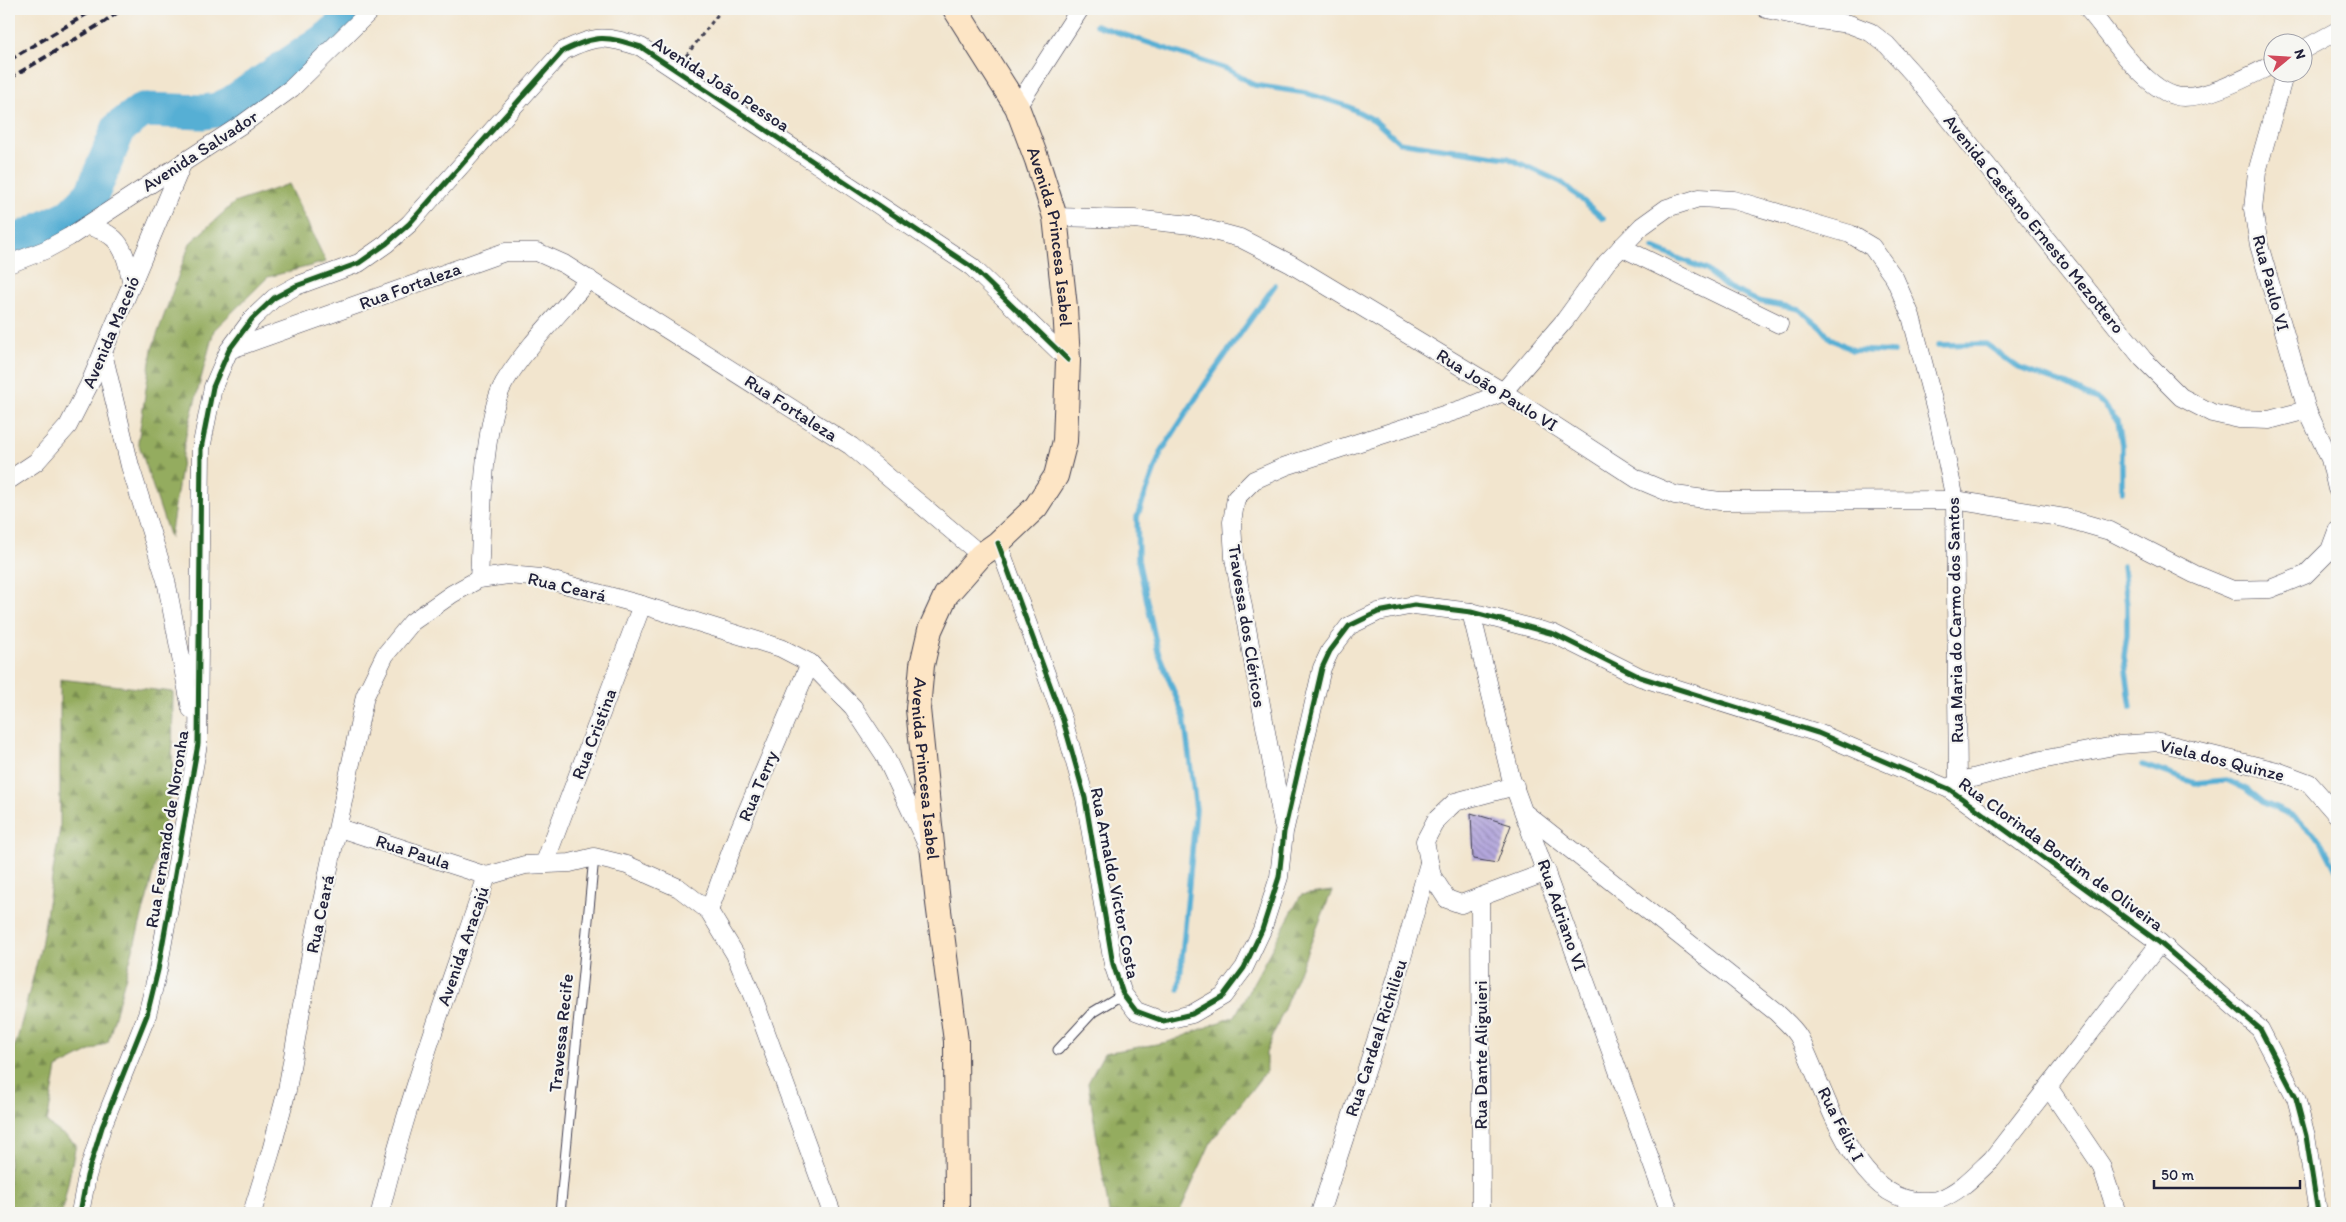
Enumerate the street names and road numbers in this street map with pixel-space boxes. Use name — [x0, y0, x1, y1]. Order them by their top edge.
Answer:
street label: Avenida João Pessoa — [648, 32, 794, 137]
street label: Avenida Salvador — [138, 105, 263, 197]
street label: Avenida Caetano Ernesto Mezottero — [1939, 110, 2129, 338]
street label: Avenida Princesa Isabel — [1022, 144, 1077, 327]
street label: Rua Paulo VI — [2248, 232, 2294, 334]
street label: Rua Fortaleza — [356, 257, 465, 315]
street label: Avenida Maceió — [77, 273, 145, 391]
street label: Rua João Paulo VI — [1432, 344, 1562, 436]
street label: Rua Fortaleza — [740, 370, 842, 447]
street label: Rua Maria do Carmo dos Santos — [1942, 497, 1968, 743]
street label: Travessa dos Cléricos — [1223, 543, 1271, 709]
street label: Rua Ceará — [526, 567, 609, 607]
street label: Avenida Princesa Isabel — [907, 677, 944, 861]
street label: Rua Cristina — [567, 685, 621, 782]
street label: Rua Fernando de Noronha — [140, 728, 194, 929]
street label: Viela dos Quinze — [2157, 734, 2287, 786]
street label: Rua Terry — [733, 747, 783, 825]
street label: Rua Clorinda Bordim de Oliveira — [1954, 772, 2168, 936]
street label: Rua Arnaldo Victor Costa — [1086, 785, 1144, 981]
street label: Rua Paula — [373, 830, 453, 874]
street label: Rua Adriano VI — [1533, 856, 1591, 974]
street label: Rua Ceará — [301, 872, 339, 955]
street label: Avenida Aracajú — [432, 883, 494, 1009]
street label: Rua Cardeal Richilieu — [1340, 957, 1412, 1119]
street label: Travessa Recife — [544, 972, 578, 1094]
street label: Rua Dante Aliguieri — [1470, 981, 1492, 1130]
street label: Rua Félix I — [1813, 1083, 1869, 1165]

